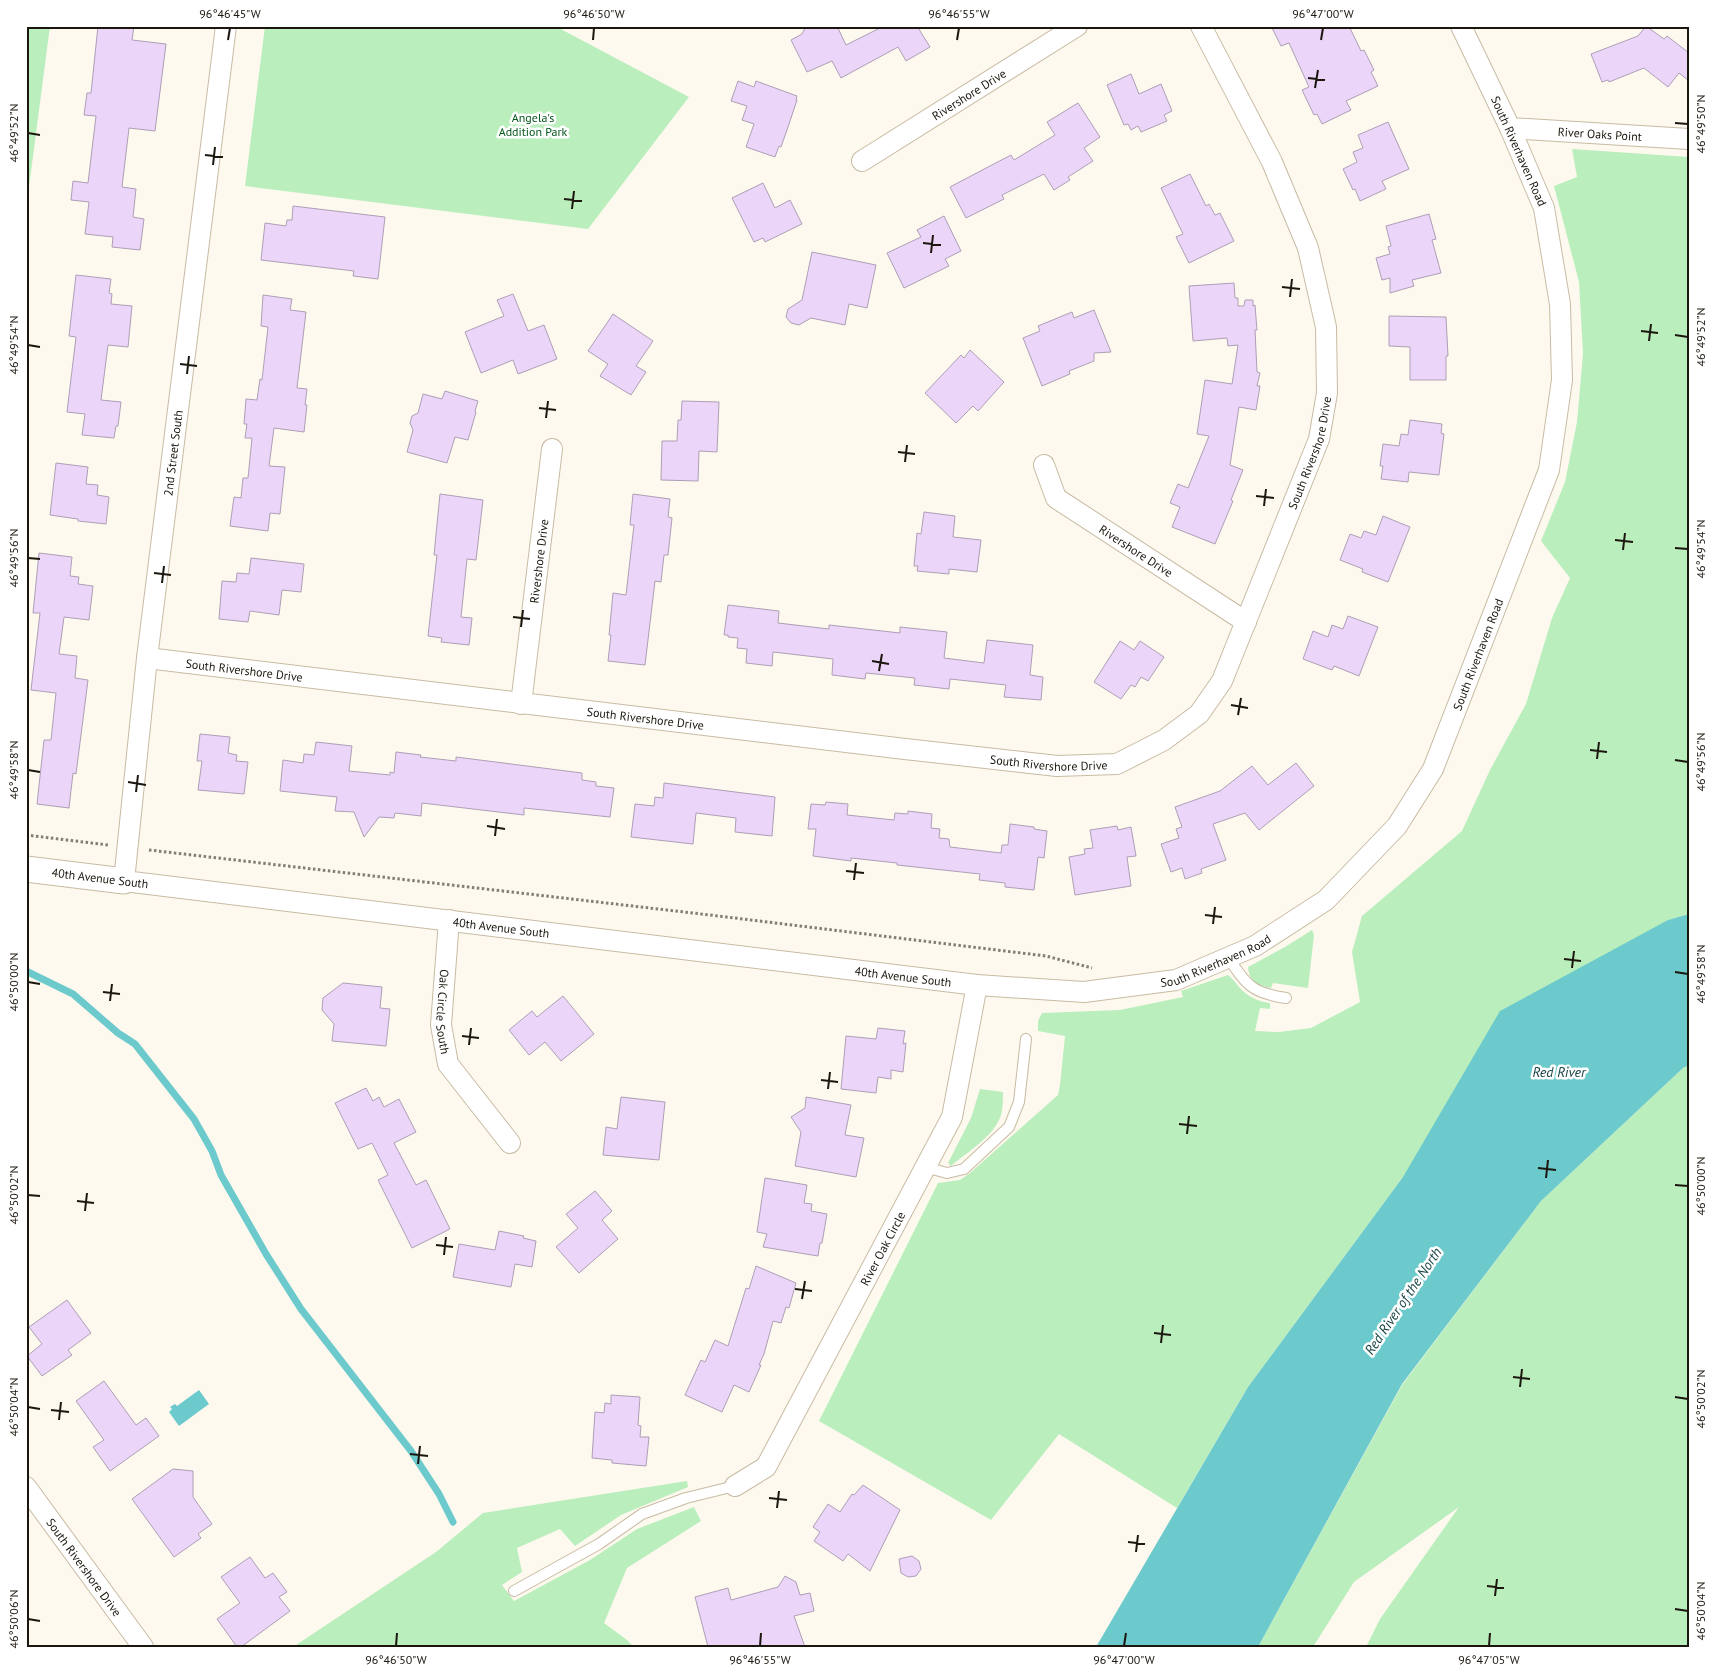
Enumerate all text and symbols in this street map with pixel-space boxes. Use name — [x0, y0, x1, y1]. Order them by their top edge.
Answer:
text: 96°46'45"W — [199, 6, 261, 21]
text: 96°46'50"W — [563, 6, 625, 21]
text: 96°46'55"W — [928, 6, 990, 21]
text: 96°47'00"W — [1292, 6, 1354, 21]
street label: Rivershore Drive — [929, 65, 1009, 123]
street label: South Riverhaven Road — [1488, 94, 1550, 208]
text: 46°49'50"N — [1693, 94, 1708, 154]
text: 46°49'52"N — [6, 103, 21, 163]
park label: Angela's Addition Park — [499, 110, 568, 139]
street label: River Oaks Point — [1557, 123, 1642, 144]
text: 46°49'52"N — [1693, 307, 1708, 367]
text: 46°49'54"N — [6, 315, 21, 375]
street label: South Rivershore Drive — [1284, 395, 1334, 511]
street label: 2nd Street South — [160, 409, 186, 497]
street label: Rivershore Drive — [526, 518, 551, 604]
text: 46°49'54"N — [1693, 519, 1708, 579]
street label: Rivershore Drive — [1097, 521, 1176, 580]
text: 46°49'56"N — [6, 528, 21, 588]
street label: South Riverhaven Road — [1449, 596, 1506, 712]
street label: South Rivershore Drive — [185, 655, 304, 684]
street label: South Rivershore Drive — [586, 703, 705, 732]
text: 46°49'56"N — [1693, 732, 1708, 792]
text: 46°49'58"N — [6, 740, 21, 800]
street label: South Rivershore Drive — [989, 751, 1108, 774]
street label: 40th Avenue South — [51, 865, 149, 891]
street label: 40th Avenue South — [452, 914, 550, 940]
street label: South Riverhaven Road — [1159, 930, 1273, 989]
text: 46°49'58"N — [1693, 944, 1708, 1004]
text: 46°50'00"N — [6, 952, 21, 1012]
street label: 40th Avenue South — [854, 963, 952, 989]
street label: Oak Circle South — [434, 969, 454, 1055]
water label: Red River — [1532, 1063, 1587, 1081]
text: 46°50'00"N — [1693, 1156, 1708, 1216]
text: 46°50'02"N — [6, 1165, 21, 1225]
street label: River Oak Circle — [856, 1209, 908, 1288]
water label: Red River of the North — [1360, 1244, 1446, 1358]
text: 46°50'02"N — [1693, 1369, 1708, 1429]
text: 46°50'04"N — [6, 1377, 21, 1437]
street label: South Rivershore Drive — [44, 1515, 125, 1619]
text: 46°50'04"N — [1693, 1581, 1708, 1641]
text: 46°50'06"N — [6, 1589, 21, 1649]
text: 96°46'50"W — [365, 1652, 427, 1667]
text: 96°46'55"W — [729, 1652, 791, 1667]
text: 96°47'00"W — [1093, 1652, 1155, 1667]
text: 96°47'05"W — [1458, 1652, 1520, 1667]

